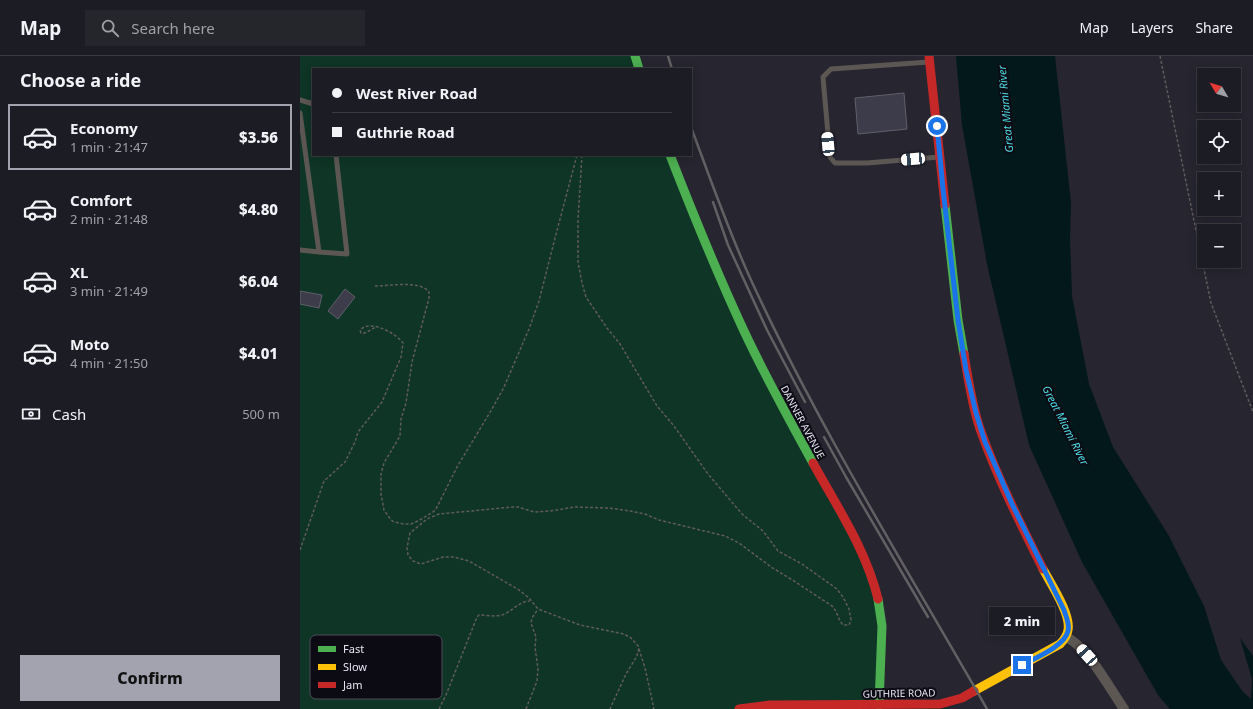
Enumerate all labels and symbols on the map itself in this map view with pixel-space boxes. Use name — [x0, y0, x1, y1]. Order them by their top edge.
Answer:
water label: Great Miami River — [994, 64, 1016, 153]
north arrow — [1197, 68, 1241, 112]
route start — [928, 117, 946, 135]
car — [821, 132, 835, 156]
car — [901, 152, 925, 166]
street label: DANNER AVENUE — [778, 383, 828, 461]
water label: Great Miami River — [1039, 383, 1093, 468]
callout: 2 min — [989, 607, 1055, 635]
legend — [310, 635, 442, 699]
text: Fast — [343, 641, 364, 656]
car — [1075, 642, 1099, 668]
route end — [1013, 656, 1031, 674]
text: Slow — [343, 659, 367, 674]
text: Jam — [342, 677, 362, 692]
street label: GUTHRIE ROAD — [862, 685, 936, 701]

